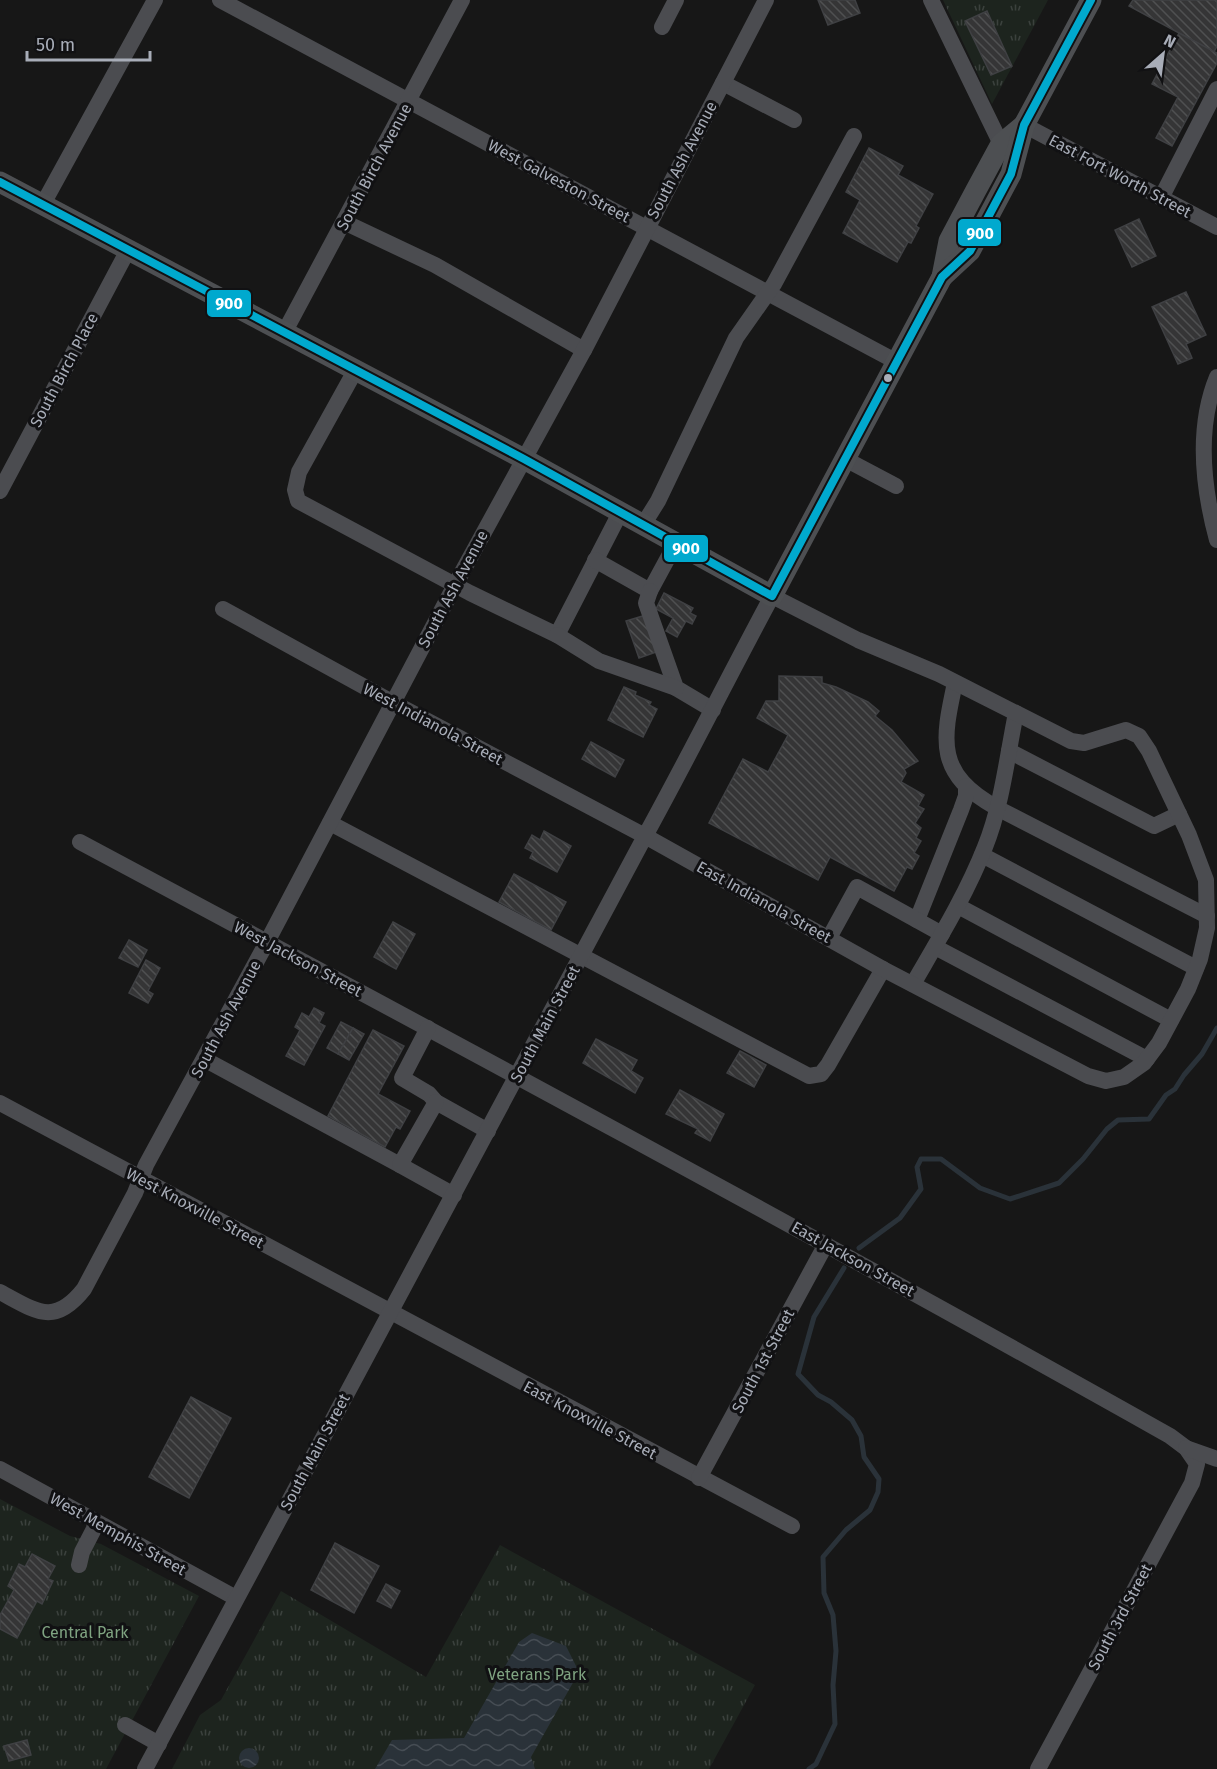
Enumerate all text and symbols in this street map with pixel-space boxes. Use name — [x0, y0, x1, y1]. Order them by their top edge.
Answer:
scale bar — [27, 24, 150, 62]
north arrow — [1133, 24, 1193, 84]
text: N — [1161, 30, 1179, 52]
text: 50 m — [36, 34, 75, 56]
street label: South Ash Avenue — [643, 98, 721, 222]
street label: South Birch Avenue — [332, 100, 416, 234]
street label: East Fort Worth Street — [1046, 130, 1195, 222]
street label: West Galveston Street — [485, 135, 634, 227]
line badge: 900 — [957, 218, 1002, 247]
text: 900 — [966, 224, 994, 243]
line badge: 900 — [206, 289, 252, 318]
text: 900 — [215, 294, 243, 313]
street label: South Birch Place — [26, 310, 102, 430]
unlabelled marker — [882, 372, 894, 384]
street label: South Ash Avenue — [414, 527, 492, 651]
line badge: 900 — [663, 534, 709, 563]
text: 900 — [672, 539, 700, 558]
street label: West Indianola Street — [360, 679, 506, 769]
street label: East Indianola Street — [693, 857, 835, 947]
street label: West Jackson Street — [231, 917, 366, 1001]
street label: South Ash Avenue — [187, 957, 265, 1081]
street label: South Main Street — [506, 962, 584, 1086]
street label: West Knoxville Street — [123, 1164, 267, 1252]
street label: East Jackson Street — [788, 1217, 918, 1301]
street label: South 1st Street — [728, 1306, 798, 1416]
street label: East Knoxville Street — [520, 1377, 660, 1463]
street label: South Main Street — [276, 1390, 354, 1514]
street label: West Memphis Street — [47, 1489, 190, 1579]
street label: South 3rd Street — [1084, 1560, 1156, 1673]
park label: Central Park — [41, 1623, 129, 1642]
park label: Veterans Park — [488, 1665, 587, 1684]

